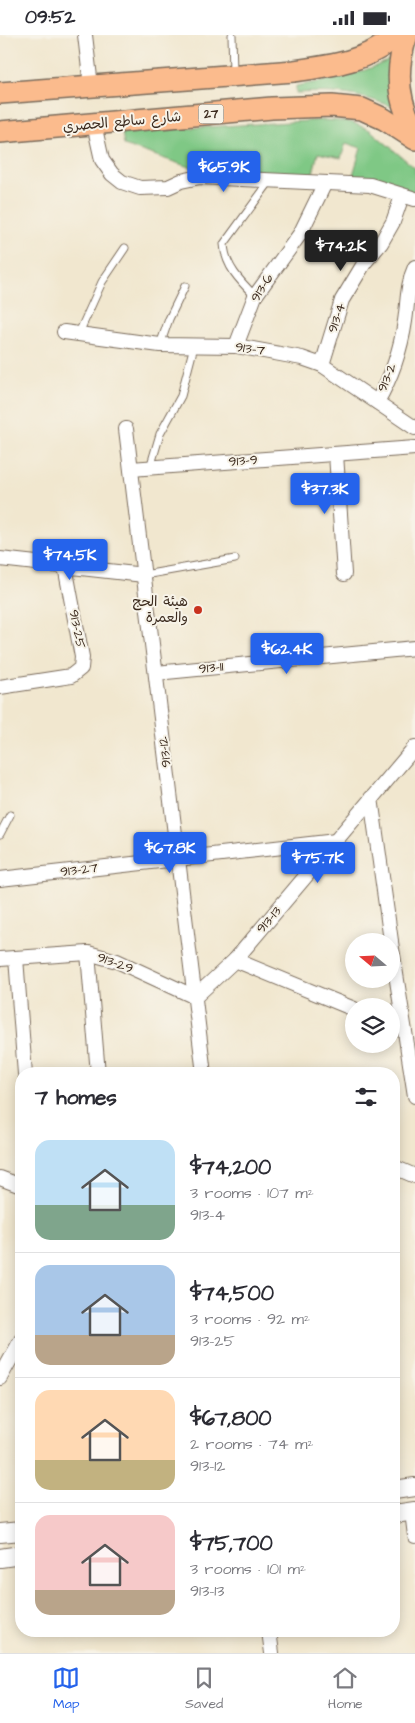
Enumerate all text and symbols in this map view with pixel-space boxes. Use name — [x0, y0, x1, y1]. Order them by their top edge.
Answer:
text: 09:52 — [25, 4, 75, 31]
road number: 27 — [198, 105, 224, 123]
street label: شارع ساطع الحصري — [62, 107, 182, 137]
pin: $65.9K — [183, 151, 265, 193]
text: $65.9K — [198, 156, 250, 178]
pin: $74.2K — [300, 229, 382, 272]
text: $74.2K — [316, 235, 366, 257]
street label: 913-6 — [246, 270, 278, 306]
street label: 913-4 — [323, 300, 351, 336]
street label: 913-7 — [234, 337, 267, 361]
street label: 913-2 — [372, 361, 402, 395]
street label: 913-9 — [228, 450, 258, 472]
pin: $37.3K — [284, 473, 366, 515]
text: $37.3K — [302, 478, 348, 500]
pin: $74.5K — [29, 539, 111, 581]
text: $74.5K — [44, 544, 96, 566]
place label: هيئة الحج والعمرة — [132, 592, 188, 628]
marker: هيئة الحج والعمرة — [192, 604, 204, 616]
street label: 913-25 — [63, 608, 91, 650]
pin: $62.4K — [246, 633, 328, 675]
text: $62.4K — [262, 638, 312, 660]
street label: 913-11 — [198, 657, 225, 679]
street label: 913-12 — [153, 735, 177, 769]
pin: $67.8K — [129, 831, 211, 874]
text: $67.8K — [144, 837, 196, 859]
pin: $75.7K — [277, 841, 359, 884]
text: $75.7K — [292, 847, 344, 869]
street label: 913-27 — [59, 858, 99, 882]
street label: 913-13 — [252, 902, 286, 938]
north arrow — [345, 933, 400, 987]
map controls — [345, 933, 400, 1053]
street label: 913-29 — [94, 947, 136, 979]
button: layers — [345, 998, 400, 1053]
text: 7 homes — [35, 1083, 117, 1112]
icon: filters — [352, 1083, 380, 1111]
text: $74,200 — [190, 1153, 271, 1182]
icon: home — [75, 1160, 135, 1220]
text: 3 rooms · 107 m² — [190, 1182, 314, 1204]
text: 913-4 — [190, 1204, 225, 1226]
text: $74,500 — [190, 1279, 274, 1308]
icon: home — [75, 1285, 135, 1345]
text: 3 rooms · 92 m² — [190, 1308, 310, 1330]
text: 913-25 — [190, 1330, 235, 1352]
text: $67,800 — [190, 1404, 272, 1433]
icon: home — [75, 1410, 135, 1470]
text: 2 rooms · 74 m² — [190, 1433, 314, 1455]
text: 913-12 — [190, 1455, 225, 1477]
text: $75,700 — [190, 1529, 273, 1558]
icon: home — [75, 1535, 135, 1595]
text: 3 rooms · 101 m² — [190, 1558, 306, 1580]
text: 913-13 — [190, 1580, 224, 1602]
tab: Map — [52, 1664, 80, 1714]
tab: Saved — [185, 1664, 223, 1714]
tab: Home — [328, 1664, 363, 1714]

